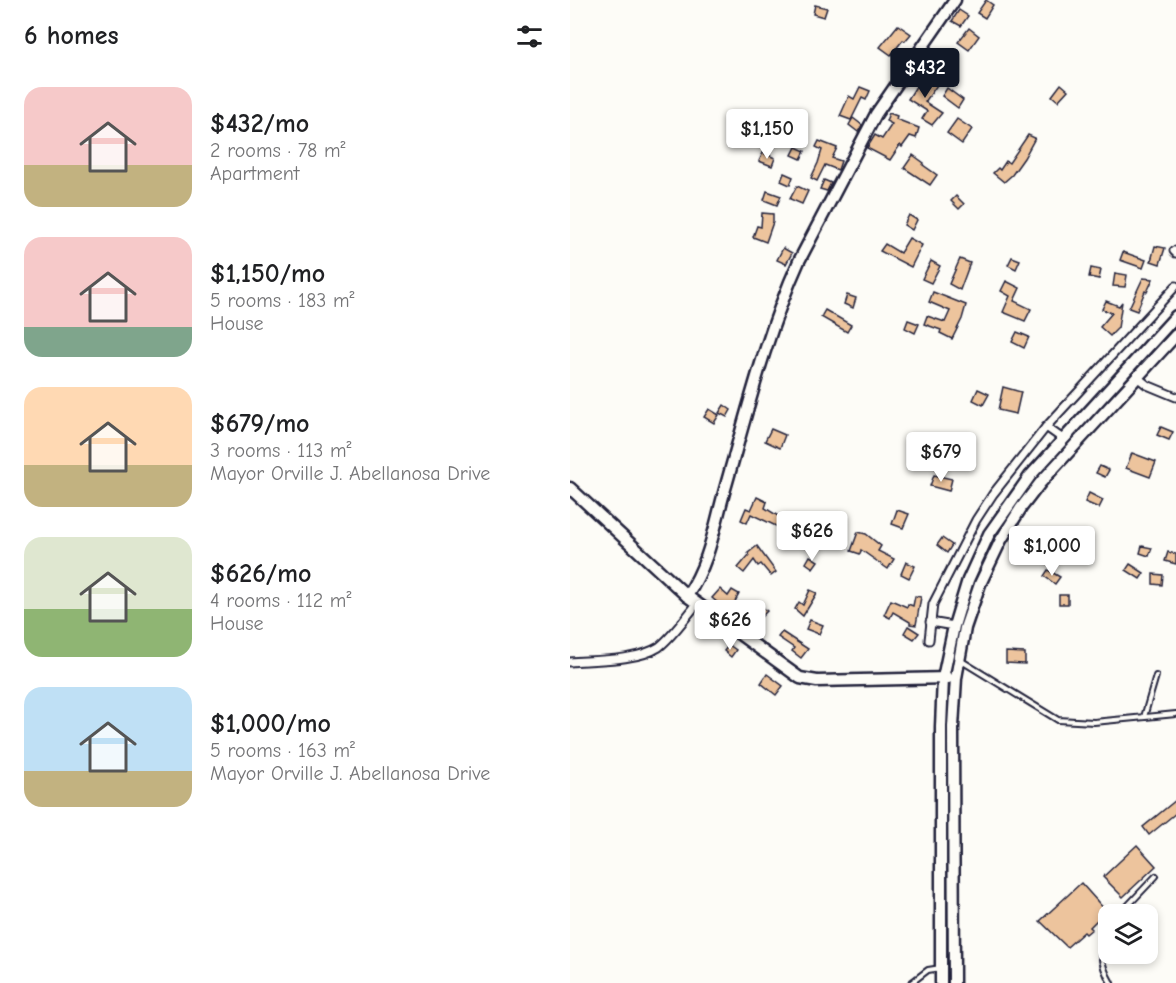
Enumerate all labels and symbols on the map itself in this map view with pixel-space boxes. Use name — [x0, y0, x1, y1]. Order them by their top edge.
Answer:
pin: $432 — [889, 48, 961, 99]
pin: $1,150 — [718, 109, 816, 160]
pin: $679 — [905, 432, 977, 483]
pin: $626 — [776, 511, 848, 562]
pin: $1,000 — [1003, 526, 1101, 577]
pin: $626 — [694, 600, 766, 651]

